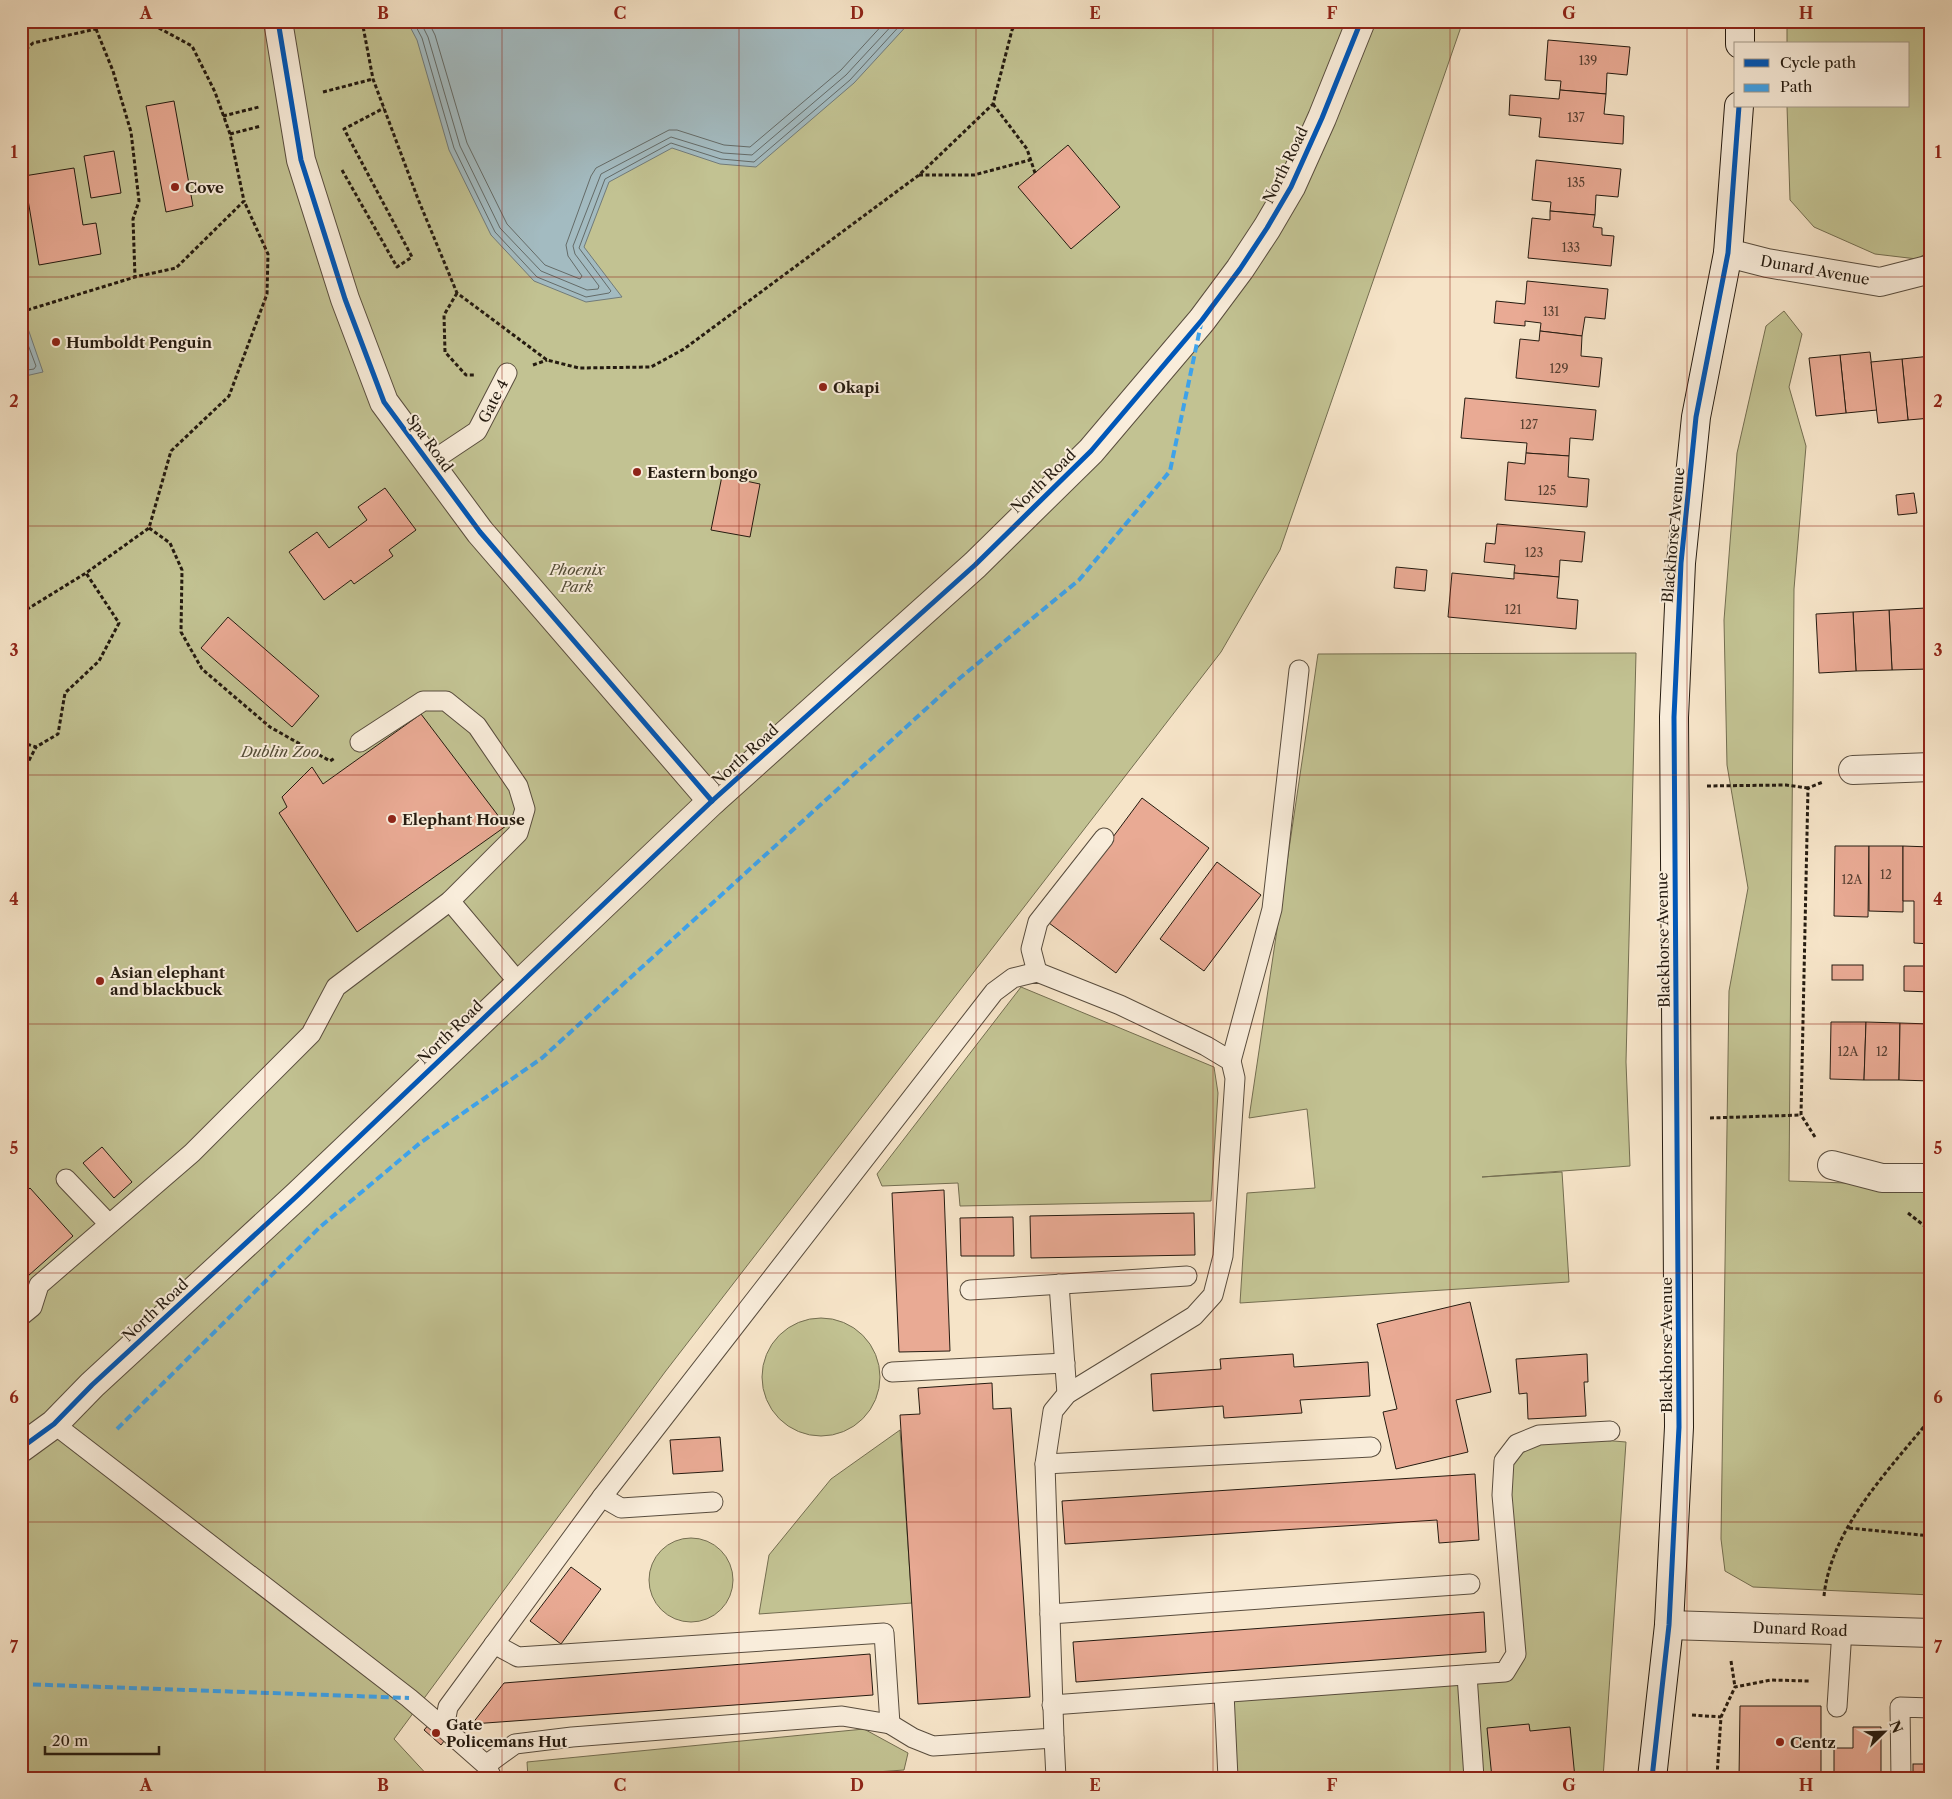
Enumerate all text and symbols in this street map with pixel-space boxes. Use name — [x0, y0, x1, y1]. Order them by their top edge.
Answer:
text: A — [139, 3, 153, 23]
text: B — [377, 3, 389, 23]
text: C — [614, 3, 626, 23]
text: D — [850, 3, 864, 23]
text: E — [1089, 3, 1101, 23]
text: F — [1327, 3, 1338, 23]
text: G — [1562, 3, 1576, 23]
text: H — [1799, 3, 1813, 23]
legend — [1734, 42, 1910, 108]
house number: 139 — [1579, 53, 1597, 68]
text: Cycle path — [1780, 53, 1857, 72]
text: Path — [1780, 77, 1813, 96]
house number: 137 — [1567, 110, 1585, 125]
street label: North Road — [1258, 123, 1312, 207]
text: 1 — [10, 142, 18, 162]
text: 1 — [1934, 142, 1942, 162]
house number: 135 — [1567, 175, 1585, 190]
place label: Cove — [185, 178, 224, 197]
marker: Cove — [169, 181, 181, 193]
house number: 133 — [1562, 240, 1580, 255]
street label: Dunard Avenue — [1759, 251, 1871, 289]
house number: 131 — [1543, 304, 1559, 319]
place label: Humboldt Penguin — [66, 333, 213, 352]
marker: Humboldt Penguin — [50, 336, 62, 348]
house number: 129 — [1550, 361, 1568, 376]
street label: Gate 4 — [474, 376, 512, 426]
place label: Okapi — [833, 378, 880, 397]
marker: Okapi — [817, 381, 829, 393]
text: 2 — [9, 391, 19, 411]
text: 2 — [1933, 391, 1943, 411]
street label: Spa Road — [403, 410, 457, 476]
house number: 127 — [1520, 417, 1538, 432]
street label: North Road — [1006, 445, 1080, 517]
place label: Eastern bongo — [647, 463, 757, 482]
marker: Eastern bongo — [631, 466, 643, 478]
street label: Blackhorse Avenue — [1658, 467, 1688, 603]
house number: 125 — [1538, 483, 1556, 498]
house number: 123 — [1525, 545, 1543, 560]
park label: Phoenix Park — [548, 560, 606, 596]
house number: 121 — [1505, 602, 1522, 617]
text: 3 — [9, 640, 19, 660]
text: 3 — [1933, 640, 1943, 660]
street label: North Road — [708, 720, 782, 790]
park label: Dublin Zoo — [240, 742, 319, 761]
place label: Elephant House — [402, 810, 525, 829]
marker: Elephant House — [386, 813, 398, 825]
house number: 12 — [1880, 867, 1892, 882]
street label: Blackhorse Avenue — [1652, 872, 1674, 1008]
house number: 12A — [1842, 872, 1864, 887]
text: 4 — [9, 889, 19, 909]
text: 4 — [1933, 889, 1943, 909]
place label: Asian elephant and blackbuck — [109, 963, 225, 999]
marker: Asian elephant and blackbuck — [94, 975, 106, 987]
street label: North Road — [413, 996, 487, 1068]
house number: 12A — [1838, 1044, 1860, 1059]
house number: 12 — [1876, 1044, 1888, 1059]
text: 5 — [10, 1138, 19, 1158]
text: 5 — [1934, 1138, 1943, 1158]
street label: North Road — [118, 1275, 192, 1345]
street label: Blackhorse Avenue — [1657, 1277, 1676, 1413]
text: 6 — [9, 1387, 19, 1407]
text: 6 — [1933, 1387, 1943, 1407]
street label: Dunard Road — [1752, 1618, 1848, 1640]
text: 7 — [10, 1637, 19, 1657]
text: 7 — [1934, 1637, 1943, 1657]
north arrow — [1860, 1706, 1910, 1756]
place label: Gate Policemans Hut — [446, 1715, 567, 1751]
text: N — [1885, 1718, 1907, 1736]
scale bar — [45, 1724, 159, 1756]
marker: Gate Policemans Hut — [430, 1727, 442, 1739]
text: 20 m — [52, 1731, 88, 1750]
place label: Centz — [1790, 1733, 1836, 1752]
marker: Centz — [1774, 1736, 1786, 1748]
text: A — [139, 1775, 153, 1795]
text: B — [377, 1775, 389, 1795]
text: C — [614, 1775, 626, 1795]
text: D — [850, 1775, 864, 1795]
text: E — [1089, 1775, 1101, 1795]
text: F — [1327, 1775, 1338, 1795]
text: G — [1562, 1775, 1576, 1795]
text: H — [1799, 1775, 1813, 1795]

